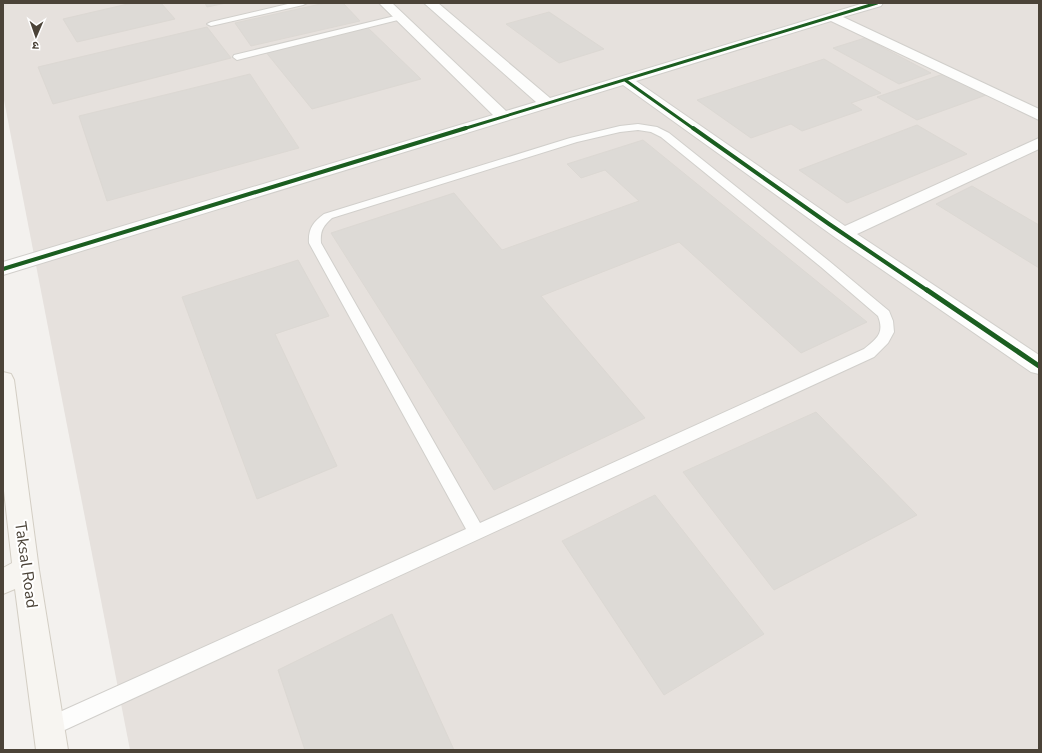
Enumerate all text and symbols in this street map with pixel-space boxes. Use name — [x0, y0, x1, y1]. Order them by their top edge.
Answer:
north arrow — [16, 16, 56, 56]
text: उ — [32, 38, 39, 53]
street label: Taksal Road — [9, 520, 43, 610]

